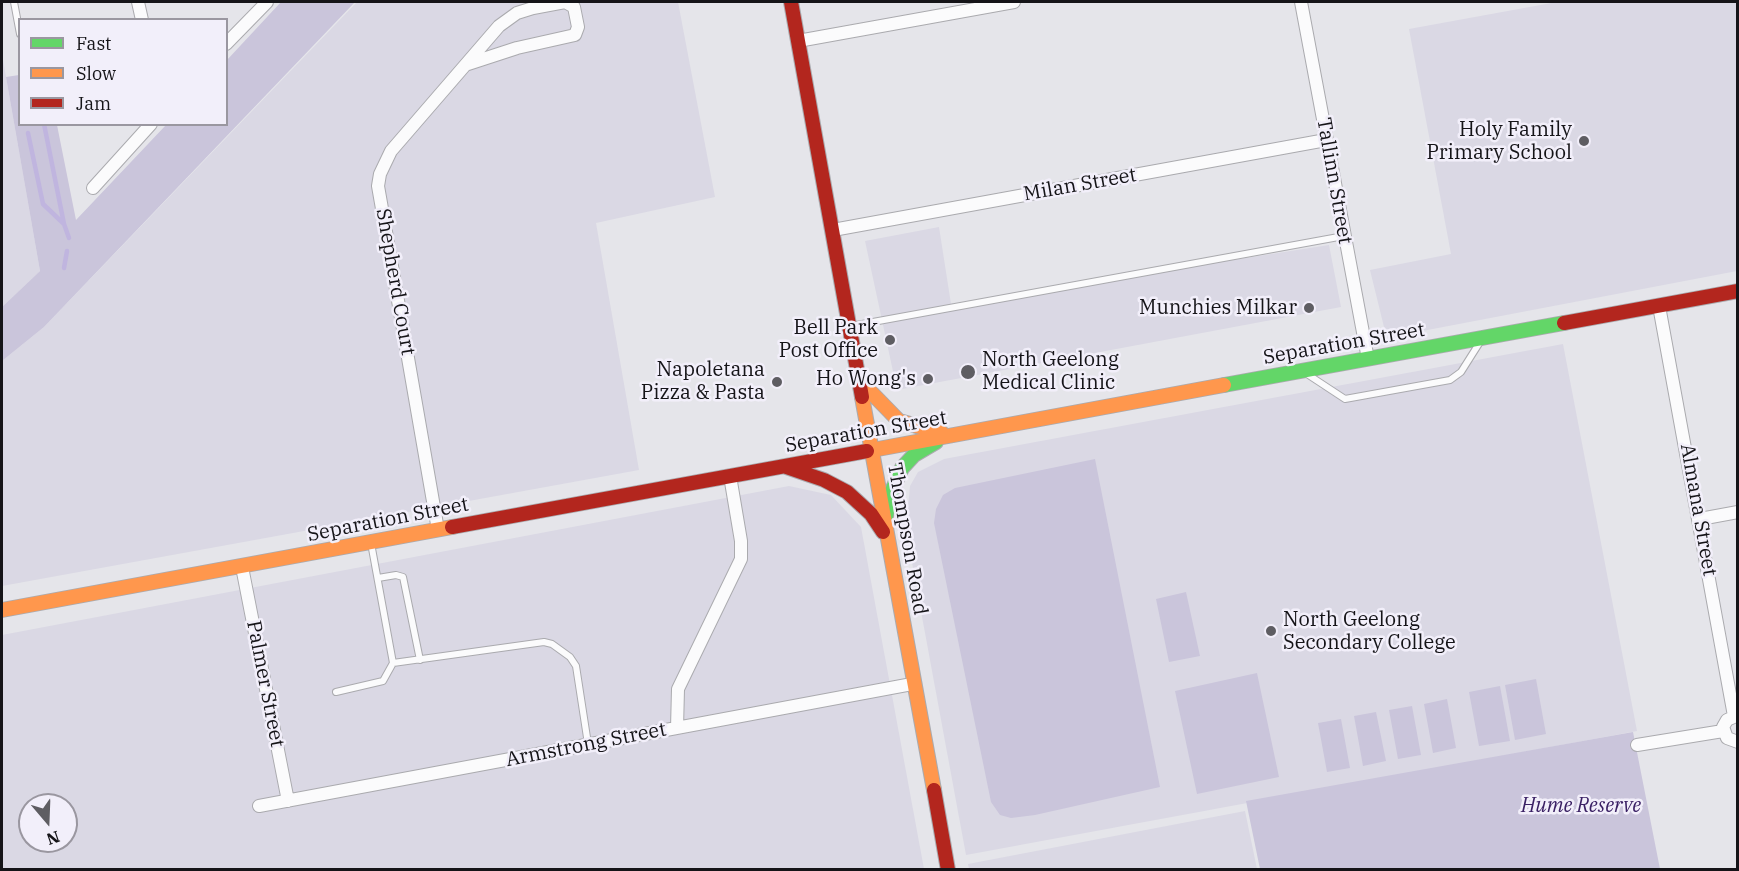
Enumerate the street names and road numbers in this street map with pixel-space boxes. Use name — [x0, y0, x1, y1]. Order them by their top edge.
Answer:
street label: Tallinn Street — [1311, 116, 1357, 246]
street label: Milan Street — [1022, 163, 1138, 207]
street label: Shepherd Court — [370, 207, 420, 357]
street label: Separation Street — [1261, 318, 1427, 370]
street label: Separation Street — [783, 406, 949, 458]
street label: Almana Street — [1675, 442, 1721, 578]
street label: Thompson Road — [882, 461, 932, 617]
street label: Separation Street — [305, 493, 471, 547]
street label: Palmer Street — [241, 619, 289, 749]
street label: Armstrong Street — [504, 718, 668, 772]

